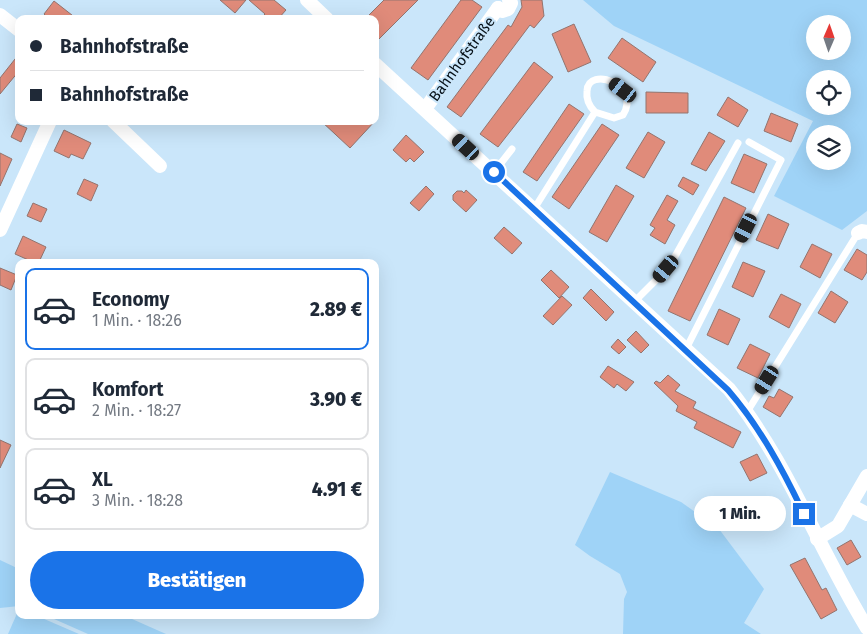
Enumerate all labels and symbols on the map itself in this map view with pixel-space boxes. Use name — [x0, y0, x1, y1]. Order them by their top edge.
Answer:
street label: Bahnhofstraße — [425, 13, 499, 105]
north arrow — [806, 15, 851, 60]
car — [606, 75, 639, 105]
car — [449, 131, 482, 163]
route start — [483, 161, 505, 183]
car — [732, 211, 759, 245]
car — [650, 253, 681, 285]
car — [752, 363, 781, 397]
callout: 1 Min. — [694, 496, 786, 532]
route end — [793, 503, 815, 525]

